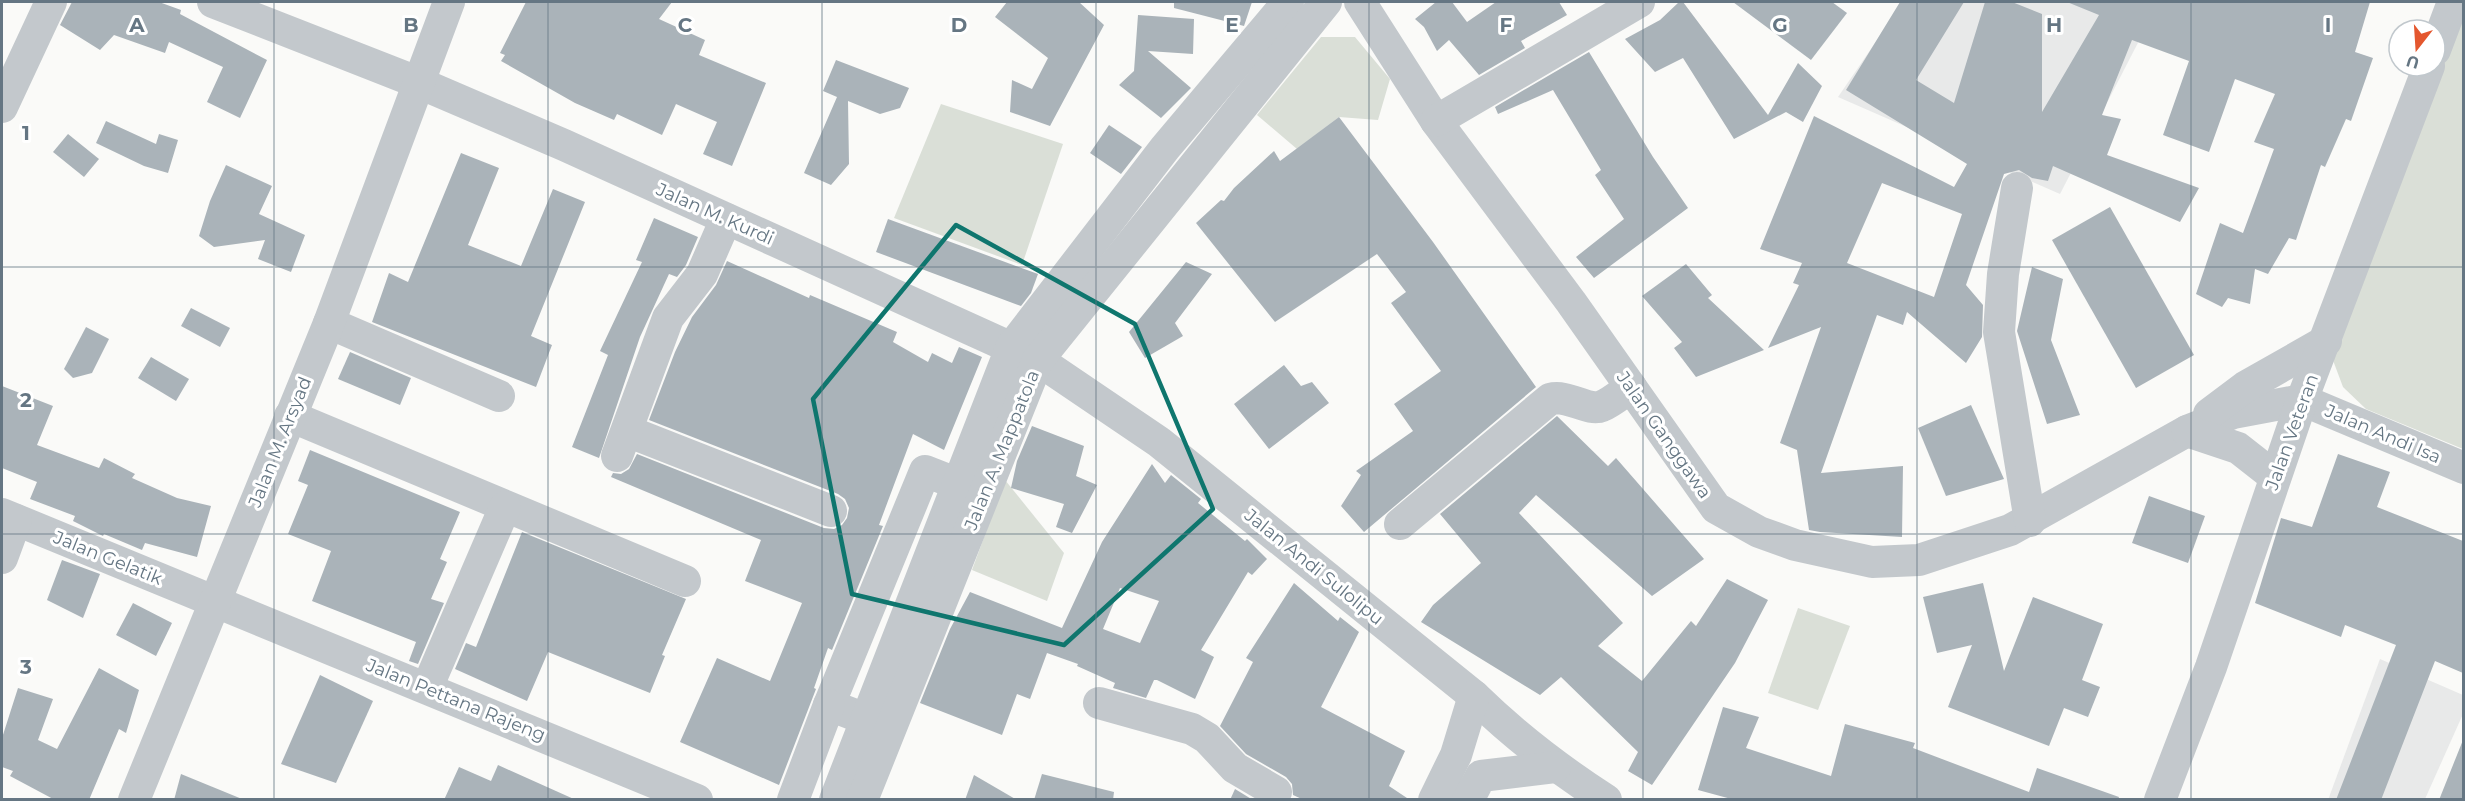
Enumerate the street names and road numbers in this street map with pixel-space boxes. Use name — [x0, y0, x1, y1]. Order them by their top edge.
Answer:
street label: Jalan M. Kurdi — [652, 178, 777, 250]
street label: Jalan Ganggawa — [1611, 366, 1716, 503]
street label: Jalan A. Mappatola — [959, 367, 1044, 534]
street label: Jalan Veteran — [2261, 371, 2323, 494]
street label: Jalan M. Arsyad — [243, 374, 316, 511]
street label: Jalan Andi Isa — [2321, 399, 2444, 468]
street label: Jalan Andi Sulolipu — [1239, 504, 1388, 630]
street label: Jalan Gelatik — [50, 526, 166, 590]
street label: Jalan Pettana Rajeng — [362, 654, 549, 746]

